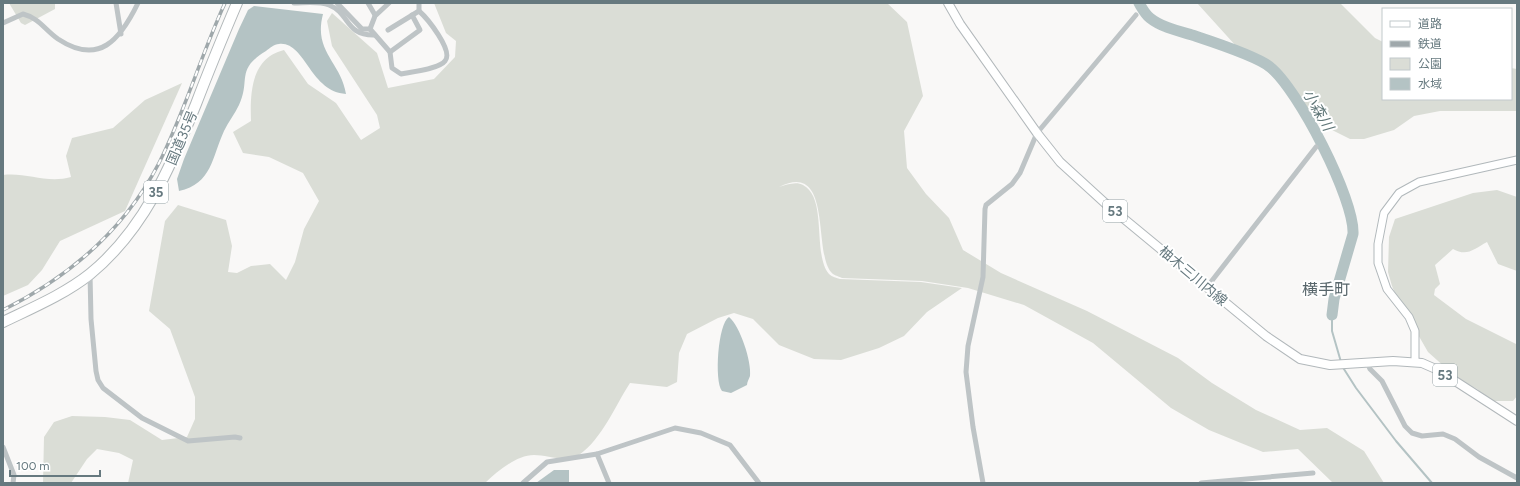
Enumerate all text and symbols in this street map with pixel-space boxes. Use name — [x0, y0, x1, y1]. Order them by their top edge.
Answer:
legend — [1382, 8, 1512, 100]
text: 道路 — [1418, 17, 1442, 31]
text: 鉄道 — [1418, 37, 1442, 51]
text: 公園 — [1418, 57, 1442, 71]
text: 水域 — [1418, 77, 1442, 91]
water label: 小森川 — [1299, 86, 1338, 136]
street label: 国道35号 — [163, 108, 201, 168]
road number: 35 — [144, 181, 168, 203]
road number: 53 — [1103, 200, 1127, 222]
street label: 柚木三川内線 — [1155, 242, 1231, 310]
district label: 横手町 — [1302, 280, 1350, 299]
road number: 53 — [1433, 364, 1457, 386]
scale bar — [10, 452, 100, 478]
text: 100 m — [16, 459, 50, 473]

